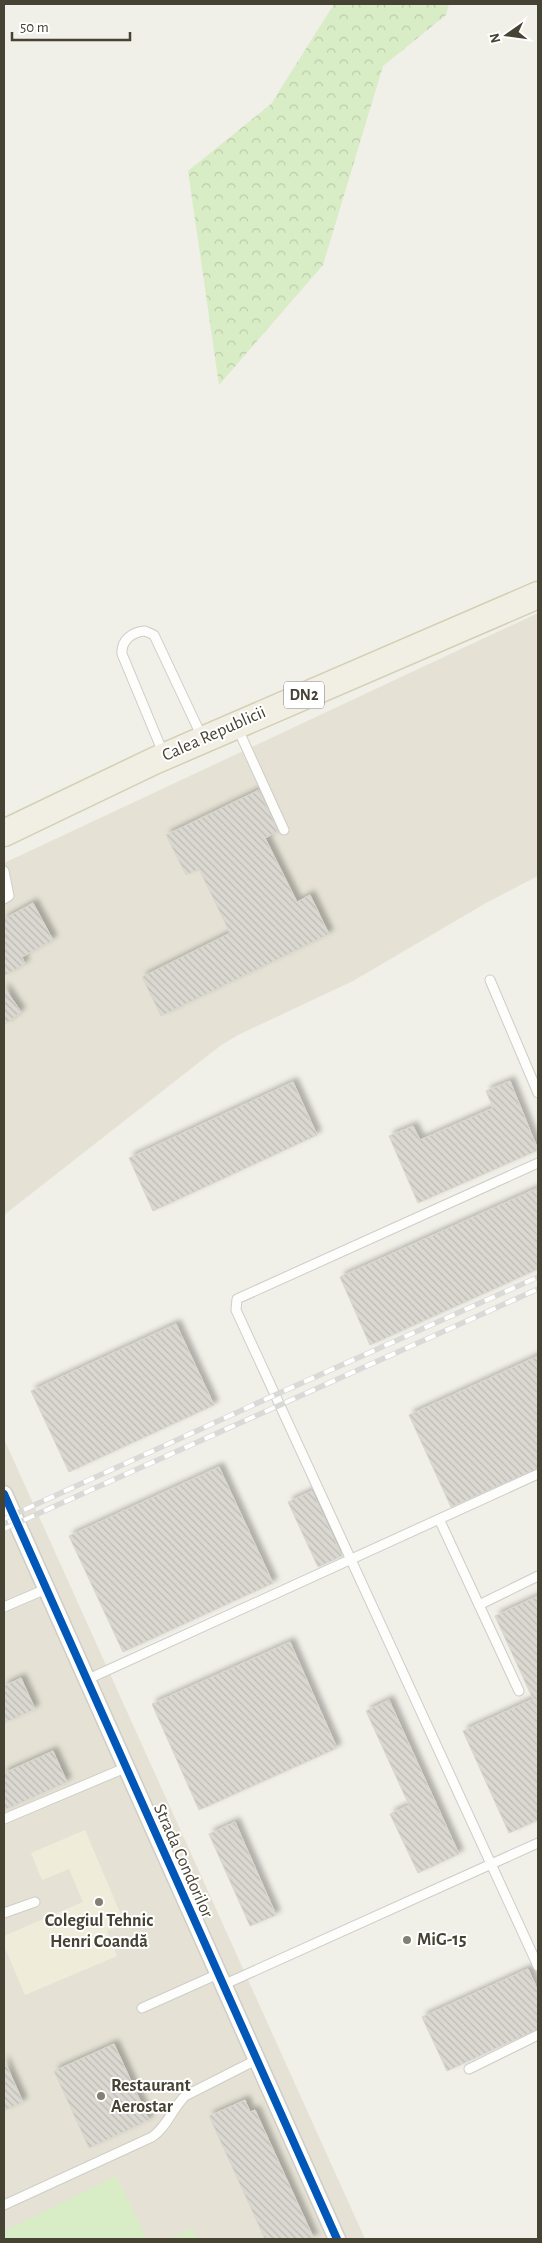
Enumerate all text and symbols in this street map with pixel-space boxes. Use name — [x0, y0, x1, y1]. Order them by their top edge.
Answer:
scale bar — [12, 10, 130, 42]
north arrow — [482, 10, 532, 60]
text: 50 m — [20, 20, 49, 35]
text: N — [487, 31, 503, 44]
road number: DN2 — [284, 682, 324, 708]
street label: Calea Republicii — [159, 703, 269, 765]
street label: Strada Condorilor — [150, 1801, 216, 1921]
marker: Colegiul Tehnic Henri Coandă — [93, 1896, 105, 1908]
place label: Colegiul Tehnic Henri Coandă — [45, 1912, 153, 1951]
place label: MiG-15 — [417, 1931, 467, 1949]
marker: MiG-15 — [401, 1934, 413, 1946]
place label: Restaurant Aerostar — [111, 2077, 191, 2116]
marker: Restaurant Aerostar — [95, 2090, 107, 2102]

